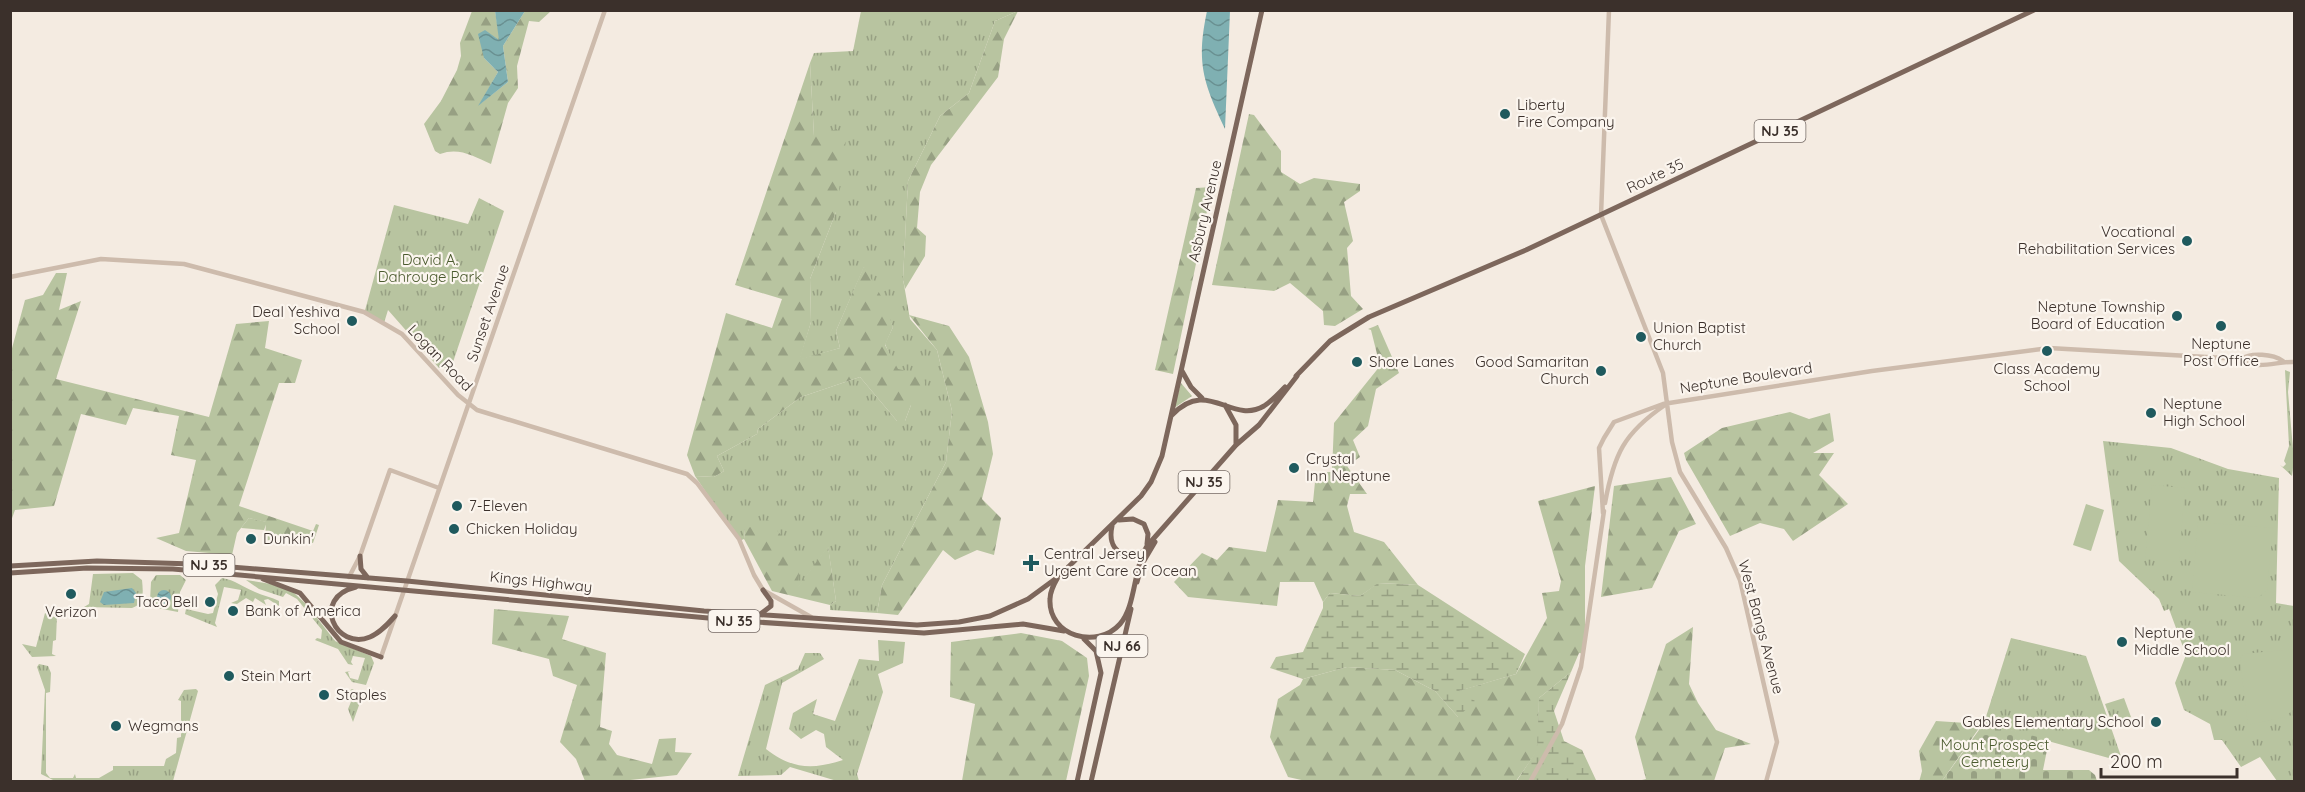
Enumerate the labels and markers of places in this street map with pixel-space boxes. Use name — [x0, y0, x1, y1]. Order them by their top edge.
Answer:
place label: Liberty Fire Company — [1517, 95, 1615, 131]
marker: Liberty Fire Company — [1498, 107, 1512, 121]
place label: Vocational Rehabilitation Services — [2018, 222, 2175, 258]
marker: Vocational Rehabilitation Services — [2180, 234, 2194, 248]
place label: Neptune Township Board of Education — [2031, 297, 2165, 333]
place label: Deal Yeshiva School — [252, 302, 340, 338]
marker: Neptune Township Board of Education — [2170, 309, 2184, 323]
marker: Deal Yeshiva School — [345, 314, 359, 328]
place label: Union Baptist Church — [1653, 318, 1746, 354]
marker: Neptune Post Office — [2214, 319, 2228, 333]
marker: Union Baptist Church — [1634, 330, 1648, 344]
place label: Neptune Post Office — [2183, 334, 2259, 370]
marker: Class Academy School — [2040, 344, 2054, 358]
place label: Shore Lanes — [1369, 352, 1454, 371]
place label: Good Samaritan Church — [1475, 352, 1589, 388]
marker: Shore Lanes — [1350, 355, 1364, 369]
place label: Class Academy School — [1994, 359, 2100, 395]
marker: Good Samaritan Church — [1594, 364, 1608, 378]
place label: Neptune High School — [2163, 394, 2245, 430]
marker: Neptune High School — [2144, 406, 2158, 420]
place label: Crystal Inn Neptune — [1306, 449, 1390, 485]
marker: Crystal Inn Neptune — [1287, 461, 1301, 475]
place label: 7-Eleven — [469, 496, 528, 515]
marker: 7-Eleven — [450, 499, 464, 513]
place label: Chicken Holiday — [466, 519, 577, 538]
marker: Chicken Holiday — [447, 522, 461, 536]
place label: Dunkin' — [263, 529, 314, 548]
marker: Dunkin' — [244, 532, 258, 546]
place label: Central Jersey Urgent Care of Ocean — [1044, 544, 1197, 580]
marker: Central Jersey Urgent Care of Ocean — [1022, 554, 1040, 572]
marker: Verizon — [64, 587, 78, 601]
place label: Taco Bell — [135, 592, 198, 611]
marker: Taco Bell — [203, 595, 217, 609]
place label: Bank of America — [245, 601, 361, 620]
place label: Verizon — [45, 602, 97, 621]
marker: Bank of America — [226, 604, 240, 618]
place label: Neptune Middle School — [2134, 623, 2230, 659]
marker: Neptune Middle School — [2115, 635, 2129, 649]
place label: Stein Mart — [241, 666, 311, 685]
marker: Stein Mart — [222, 669, 236, 683]
place label: Staples — [336, 685, 387, 704]
marker: Staples — [317, 688, 331, 702]
place label: Gables Elementary School — [1962, 712, 2144, 731]
marker: Gables Elementary School — [2149, 715, 2163, 729]
place label: Wegmans — [128, 716, 199, 735]
marker: Wegmans — [109, 719, 123, 733]

